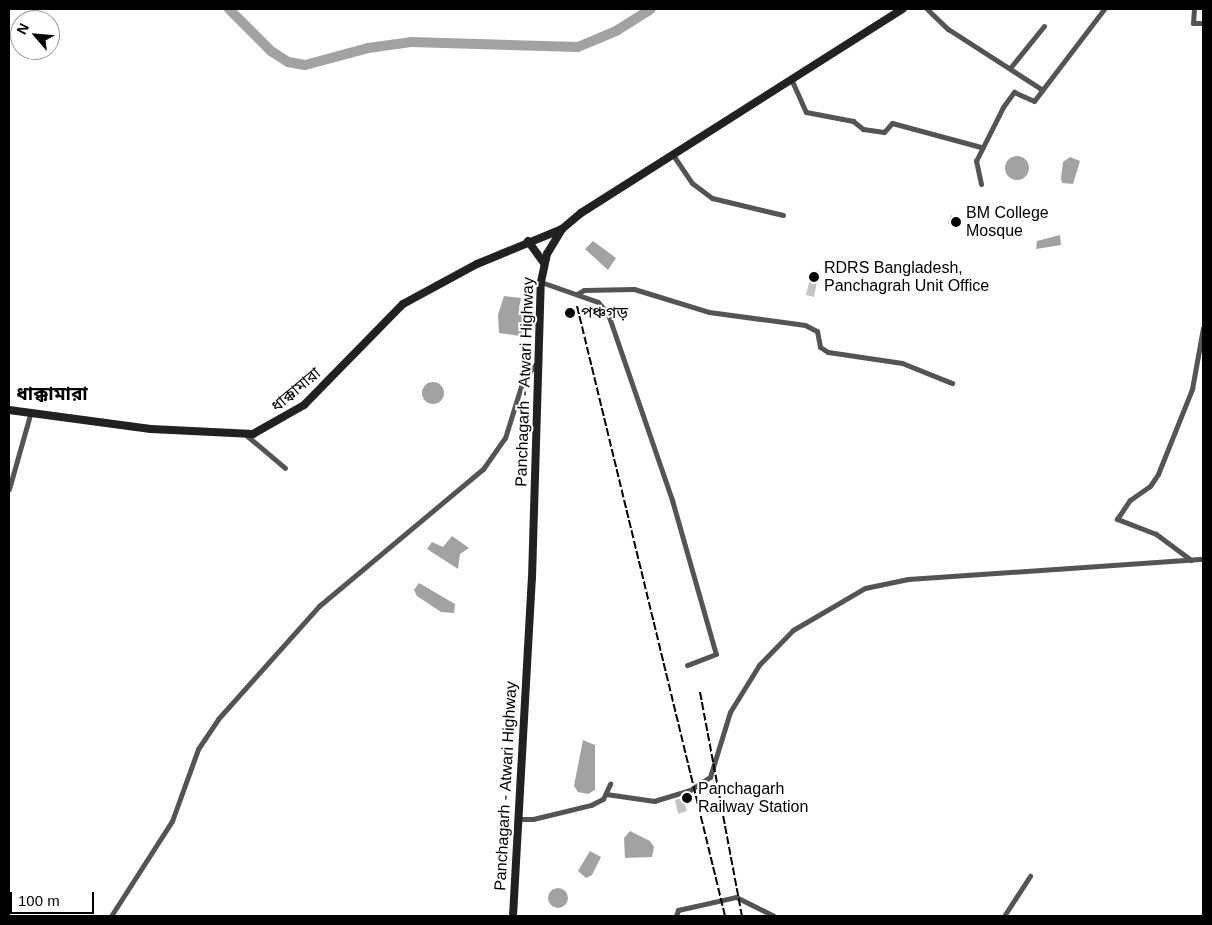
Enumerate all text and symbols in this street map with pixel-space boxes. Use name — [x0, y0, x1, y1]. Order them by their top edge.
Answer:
north arrow — [10, 10, 60, 60]
text: N — [13, 21, 32, 37]
place label: BM College Mosque — [966, 203, 1049, 241]
marker: BM College Mosque — [950, 216, 962, 228]
place label: RDRS Bangladesh, Panchagrah Unit Office — [824, 258, 989, 296]
marker: RDRS Bangladesh, Panchagrah Unit Office — [808, 271, 820, 283]
street label: Panchagarh - Atwari Highway — [512, 276, 538, 488]
place label: পঞ্চগড় — [581, 303, 628, 323]
marker: পঞ্চগড় — [563, 306, 577, 320]
street label: ধাক্কামারা — [267, 364, 325, 416]
district label: ধাক্কামারা — [16, 383, 88, 405]
street label: Panchagarh - Atwari Highway — [491, 680, 521, 892]
place label: Panchagarh Railway Station — [698, 779, 808, 817]
marker: Panchagarh Railway Station — [680, 791, 694, 805]
scale bar — [12, 882, 96, 914]
text: 100 m — [18, 892, 60, 909]

